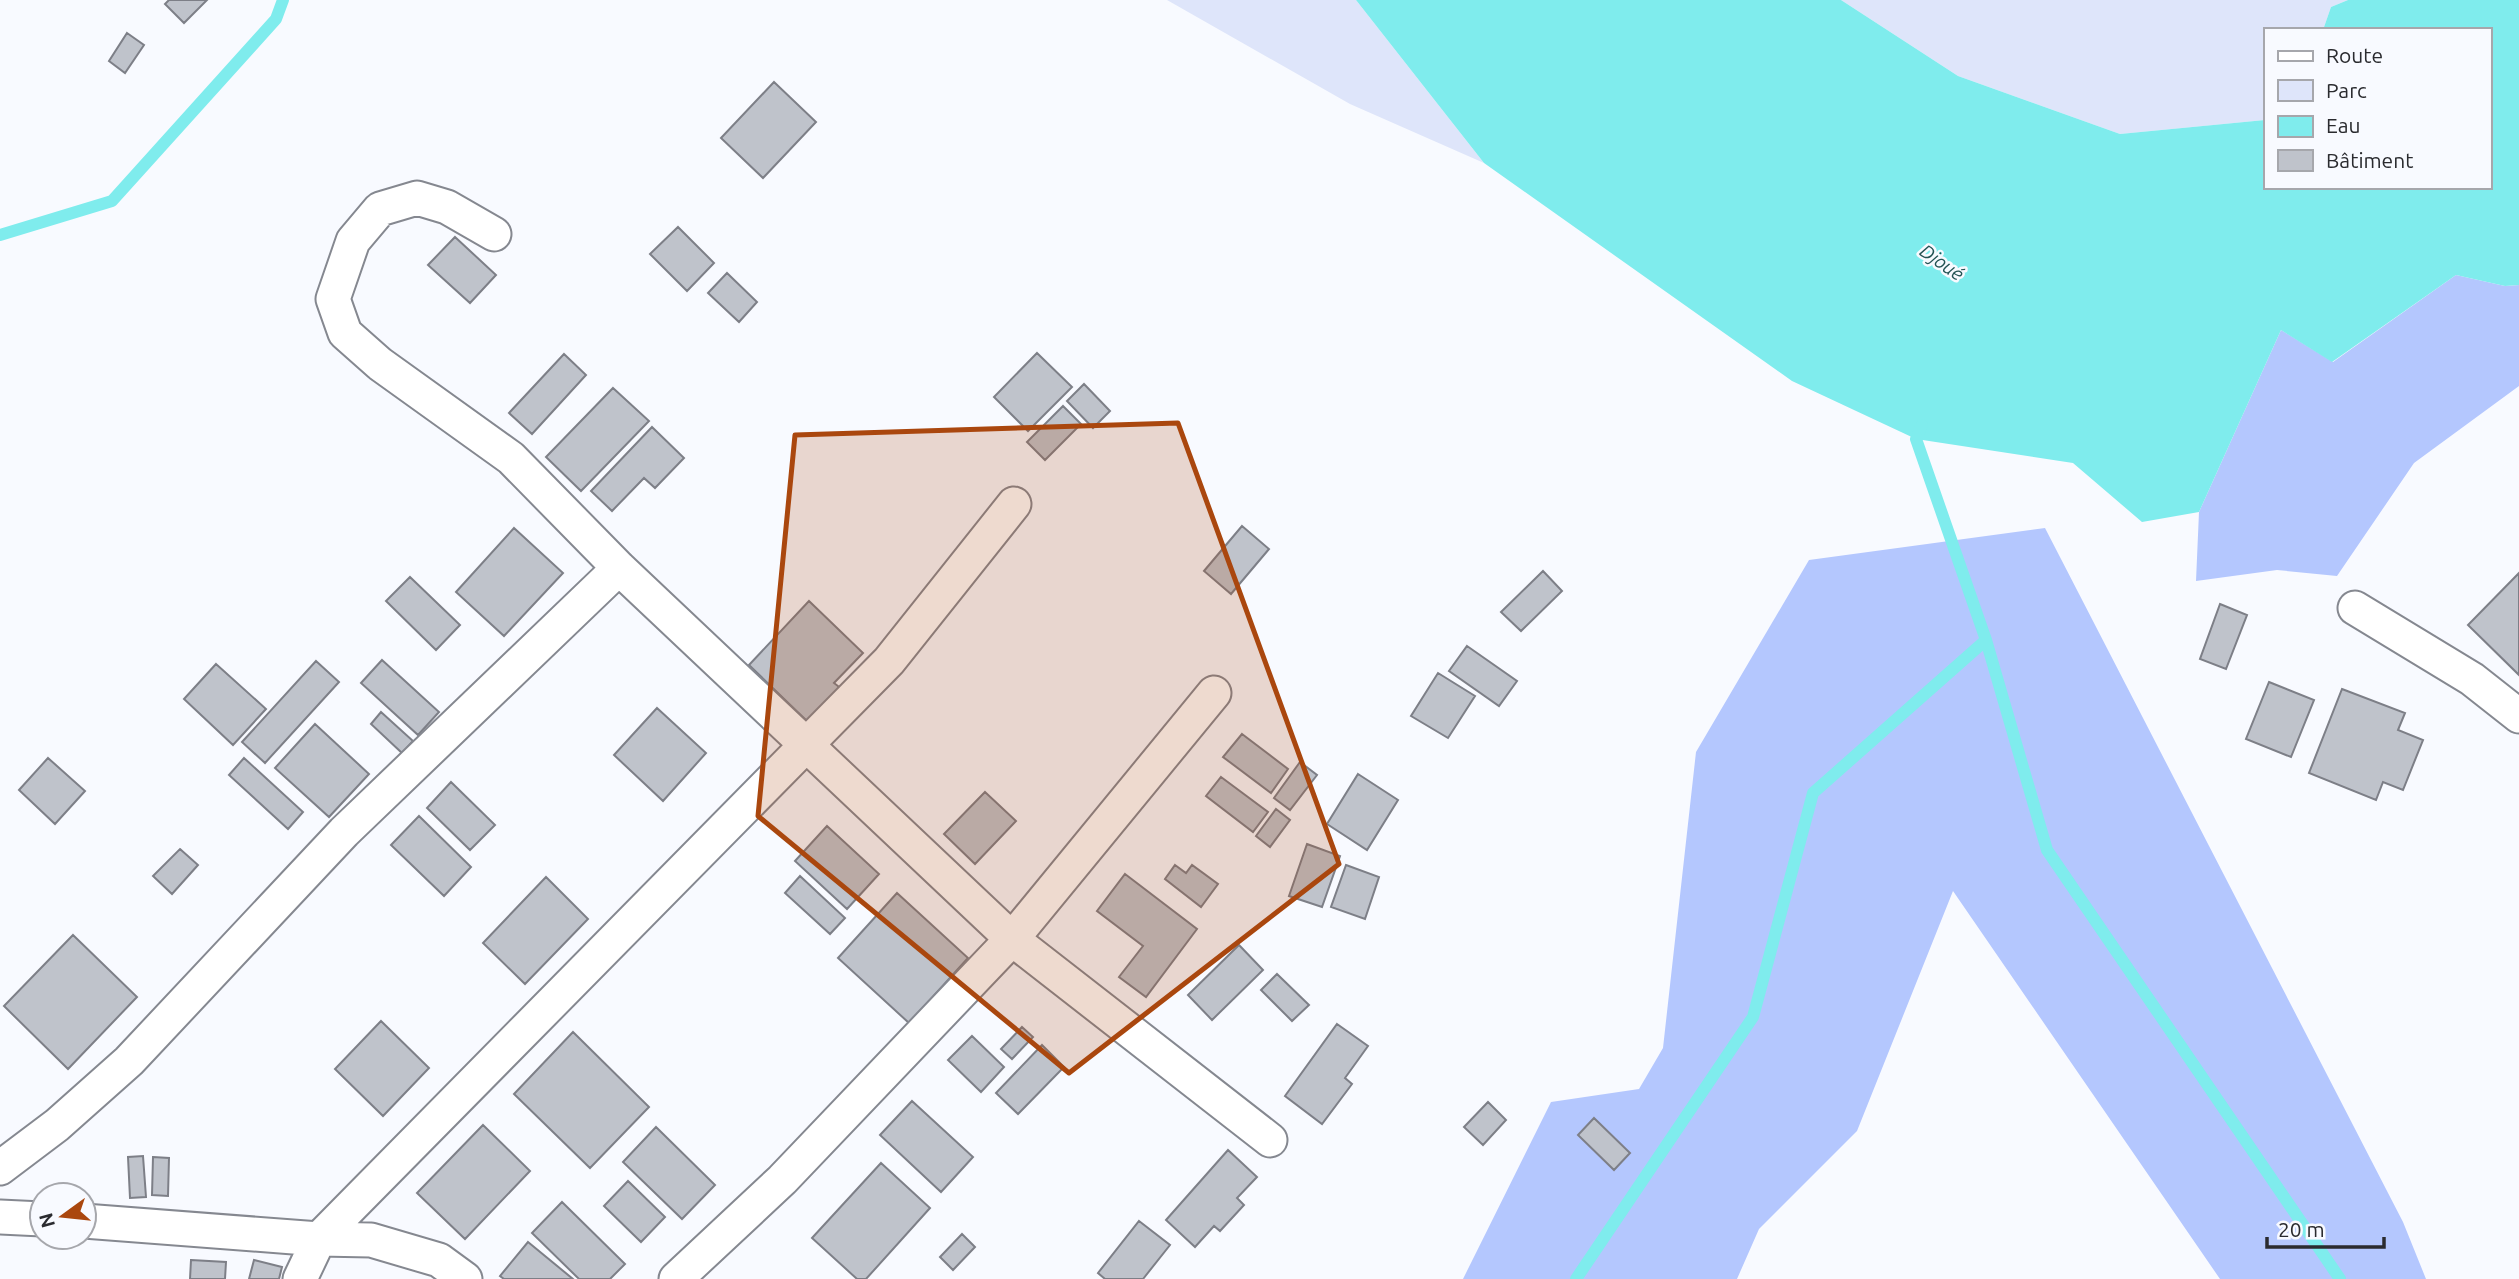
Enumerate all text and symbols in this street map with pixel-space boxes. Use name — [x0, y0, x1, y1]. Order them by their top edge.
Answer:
legend — [2264, 28, 2491, 189]
text: Route — [2326, 43, 2383, 67]
text: Parc — [2326, 78, 2367, 102]
text: Eau — [2326, 113, 2361, 137]
text: Bâtiment — [2326, 148, 2413, 172]
water label: Djoué — [1916, 239, 1968, 285]
north arrow — [28, 1181, 98, 1251]
scale bar — [2267, 1206, 2384, 1250]
text: N — [34, 1211, 59, 1230]
text: 20 m — [2278, 1217, 2325, 1241]

